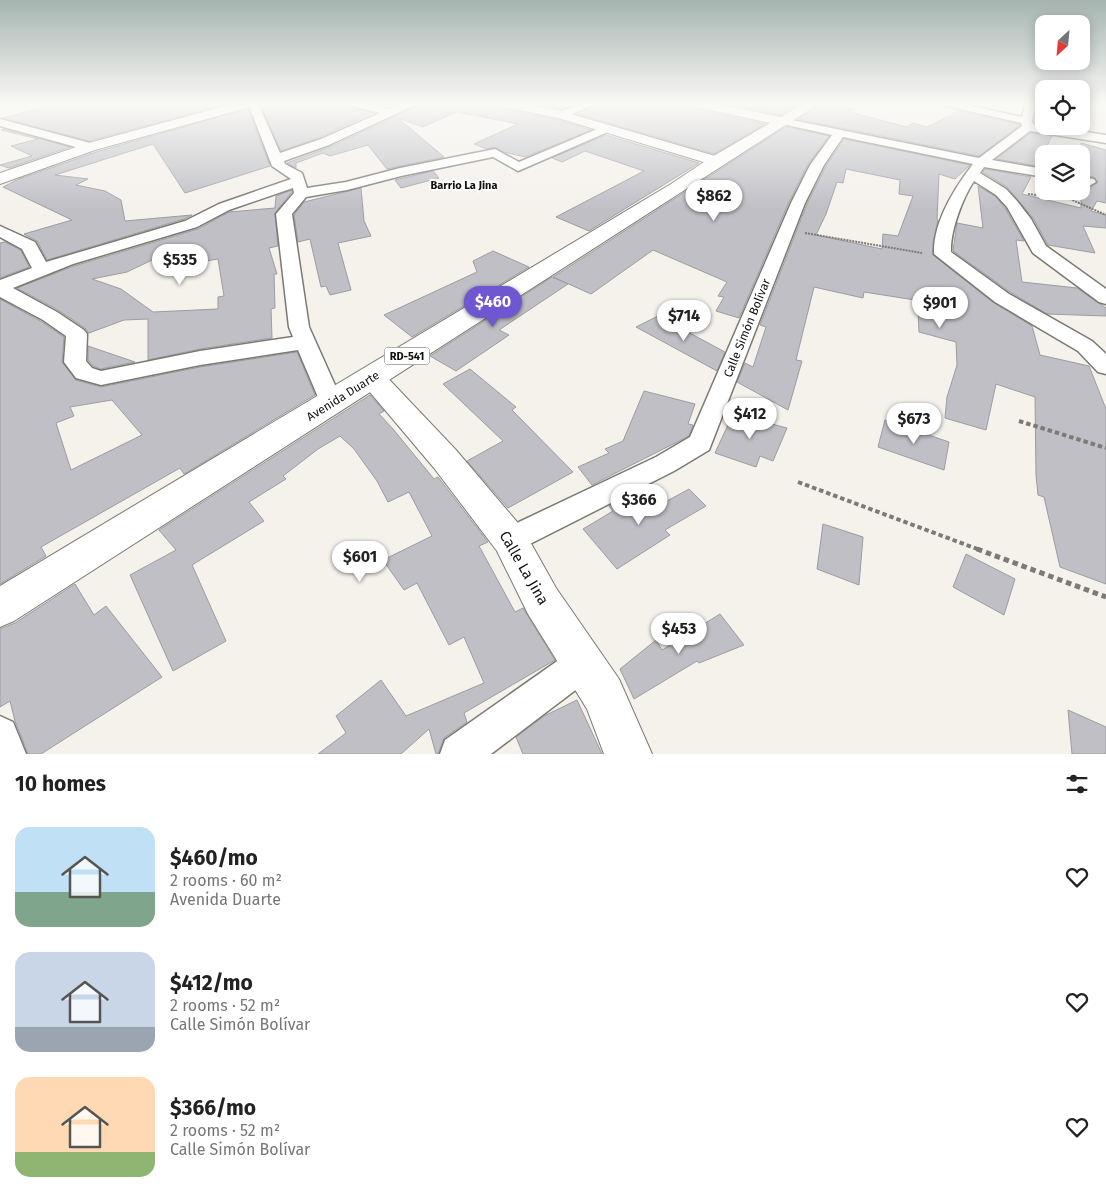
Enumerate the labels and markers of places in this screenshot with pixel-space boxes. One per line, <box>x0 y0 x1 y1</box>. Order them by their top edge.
pin: $862 <box>684 180 744 222</box>
pin: $535 <box>150 244 210 286</box>
pin: $460 <box>463 286 523 328</box>
pin: $901 <box>910 286 970 329</box>
pin: $714 <box>654 300 714 342</box>
pin: $412 <box>720 398 780 440</box>
pin: $673 <box>884 402 944 445</box>
pin: $366 <box>609 484 669 526</box>
pin: $601 <box>330 540 390 583</box>
pin: $453 <box>649 612 709 655</box>

